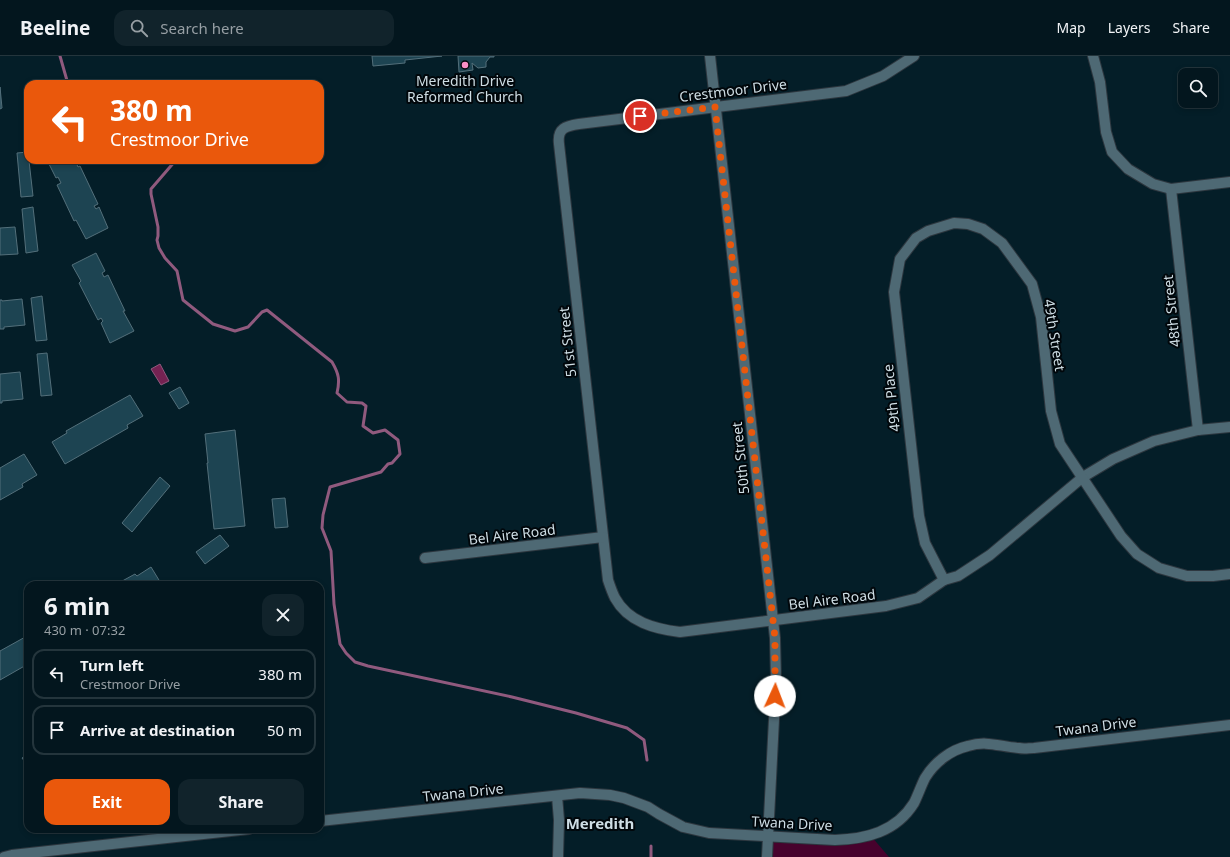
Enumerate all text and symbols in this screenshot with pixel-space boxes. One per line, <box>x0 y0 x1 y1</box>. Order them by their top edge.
search box <box>114 10 394 46</box>
text: Beeline <box>20 15 90 41</box>
icon: search <box>128 17 150 39</box>
text: Search here <box>160 18 244 38</box>
text: Map <box>1057 18 1086 37</box>
text: Layers <box>1108 18 1150 37</box>
text: Share <box>1172 18 1210 37</box>
marker: Meredith Drive Reformed Church <box>460 60 470 70</box>
map controls <box>1178 68 1218 108</box>
button: search <box>1178 68 1218 108</box>
place label: Meredith Drive Reformed Church <box>407 71 523 106</box>
street label: Crestmoor Drive <box>678 74 788 106</box>
text: 380 m <box>110 91 193 129</box>
icon: left <box>44 96 96 148</box>
pin <box>623 99 657 133</box>
icon: arrive <box>629 105 651 127</box>
text: Crestmoor Drive <box>110 127 249 151</box>
street label: 48th Street <box>1158 274 1184 348</box>
street label: 49th Street <box>1040 298 1070 372</box>
street label: 51st Street <box>554 306 580 378</box>
street label: 49th Place <box>878 363 904 433</box>
street label: 50th Street <box>727 421 753 495</box>
street label: Bel Aire Road <box>467 519 557 549</box>
street label: Bel Aire Road <box>787 584 877 614</box>
text: 6 min <box>44 589 110 622</box>
button: close <box>262 594 304 636</box>
text: 430 m · 07:32 <box>44 621 125 639</box>
text: Turn left <box>80 655 144 675</box>
icon: left <box>46 663 68 685</box>
text: 380 m <box>258 664 302 684</box>
text: Crestmoor Drive <box>80 675 180 693</box>
position arrow <box>754 675 796 717</box>
street label: Twana Drive <box>1055 712 1138 740</box>
icon: arrive <box>46 719 68 741</box>
text: Arrive at destination <box>80 720 235 740</box>
text: 50 m <box>267 720 302 740</box>
street label: Twana Drive <box>422 778 504 806</box>
button: Exit <box>44 779 170 825</box>
button: Share <box>178 779 304 825</box>
street label: Twana Drive <box>751 811 833 835</box>
district label: Meredith <box>566 813 634 833</box>

